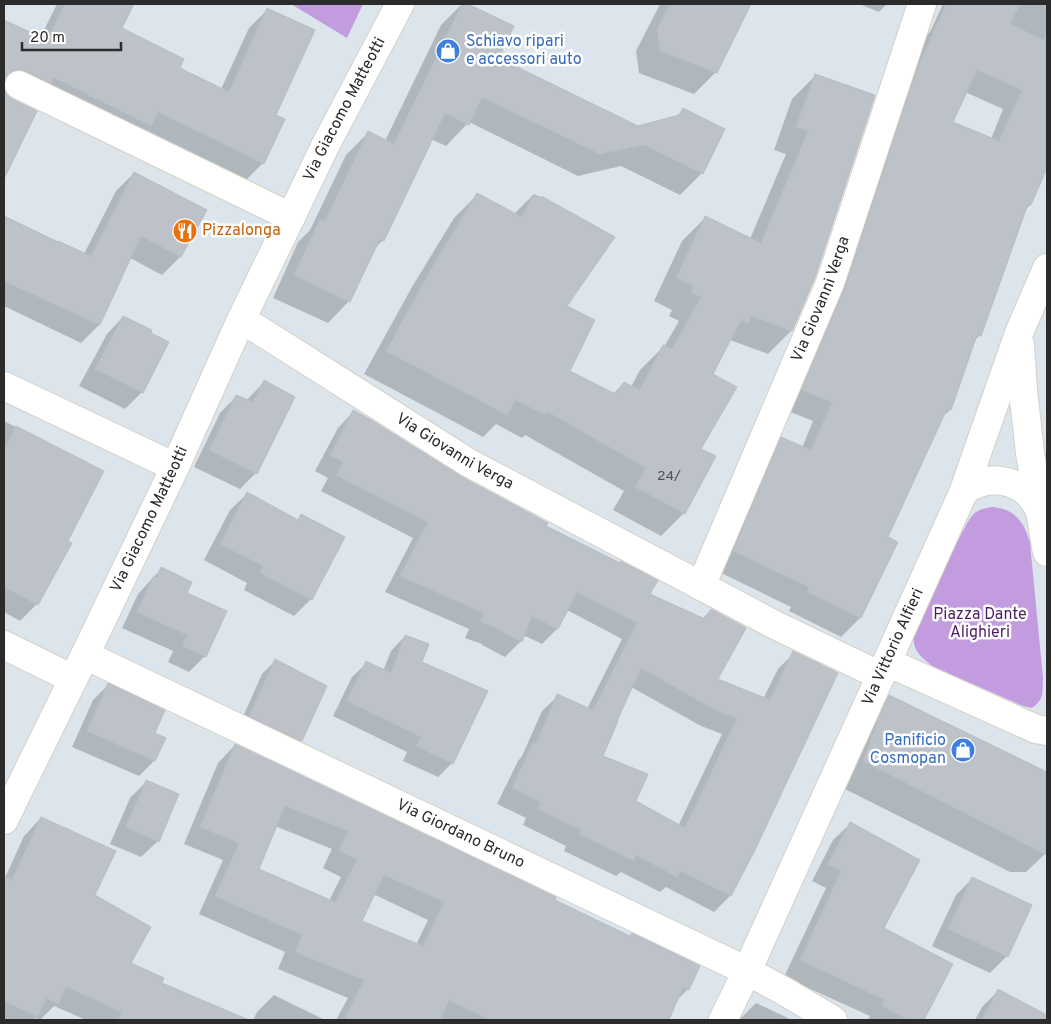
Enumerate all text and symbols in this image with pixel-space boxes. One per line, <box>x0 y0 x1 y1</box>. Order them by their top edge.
scale bar <box>22 20 121 52</box>
text: 20 m <box>30 29 65 48</box>
place label: Schiavo ripari e accessori auto <box>466 32 582 70</box>
street label: Via Giacomo Matteotti <box>299 34 390 185</box>
shop icon: Schiavo ripari e accessori auto <box>435 38 461 64</box>
restaurant icon: Pizzalonga <box>172 218 198 244</box>
place label: Pizzalonga <box>202 221 281 241</box>
street label: Via Giovanni Verga <box>787 234 855 365</box>
street label: Via Giovanni Verga <box>392 409 517 495</box>
street label: Via Giacomo Matteotti <box>106 443 193 596</box>
house number: 24/ <box>657 468 681 485</box>
street label: Via Vittorio Alfieri <box>858 585 929 709</box>
park label: Piazza Dante Alighieri <box>933 605 1027 643</box>
place label: Panificio Cosmopan <box>870 731 946 769</box>
shop icon: Panificio Cosmopan <box>950 737 976 763</box>
street label: Via Giordano Bruno <box>393 795 528 873</box>

